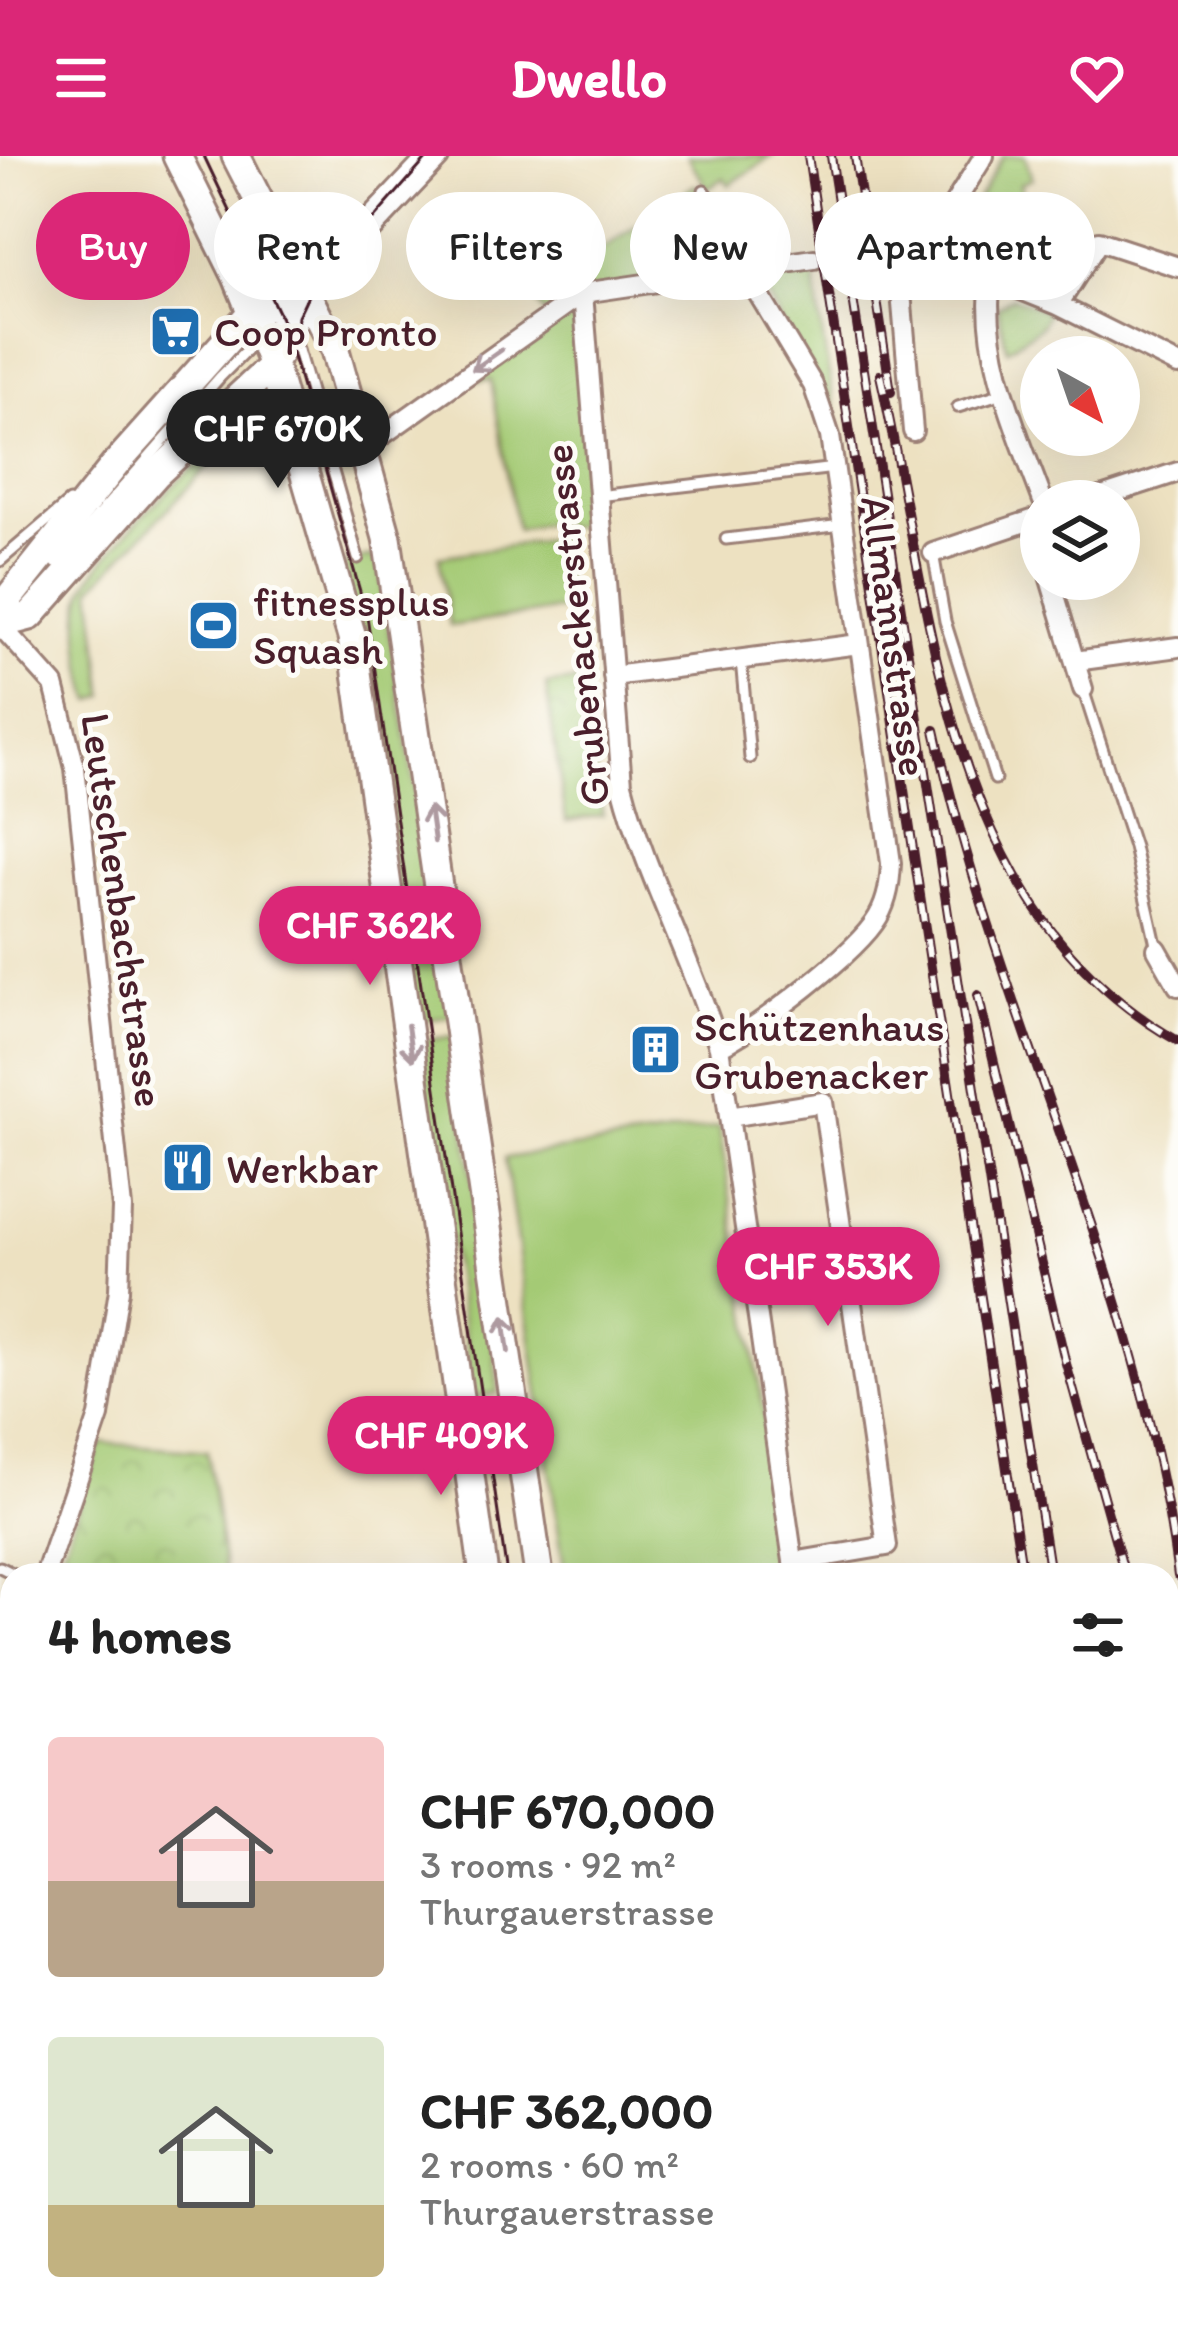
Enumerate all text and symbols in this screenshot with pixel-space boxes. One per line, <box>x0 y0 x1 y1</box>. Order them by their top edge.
icon: menu <box>48 45 114 111</box>
icon: heart <box>1064 45 1130 111</box>
text: Dwello <box>511 46 667 111</box>
chip: Buy <box>36 192 190 300</box>
chip: Rent <box>214 192 382 300</box>
chip: Filters <box>406 192 606 300</box>
chip: New <box>630 192 791 300</box>
chip: Apartment <box>815 192 1095 300</box>
supermarket icon: Coop Pronto <box>147 303 203 359</box>
place label: Coop Pronto <box>214 306 438 357</box>
north arrow <box>1020 336 1140 456</box>
map controls <box>1020 336 1140 600</box>
one-way arrow <box>471 347 504 372</box>
pin: CHF 670K <box>154 389 402 491</box>
text: CHF 670K <box>193 404 363 451</box>
street label: Grubenackerstrasse <box>532 442 620 808</box>
button: layers <box>1020 480 1140 600</box>
street label: Allmannstrasse <box>850 492 940 780</box>
place label: fitnessplus Squash <box>253 576 450 675</box>
sports icon: fitnessplus Squash <box>186 597 242 653</box>
street label: Leutschenbachstrasse <box>70 710 176 1110</box>
one-way arrow <box>420 805 443 844</box>
pin: CHF 362K <box>246 886 494 988</box>
text: CHF 362K <box>286 901 454 948</box>
place label: Schützenhaus Grubenacker <box>694 1001 945 1100</box>
one-way arrow <box>399 1022 422 1061</box>
building icon: Schützenhaus Grubenacker <box>627 1022 683 1078</box>
restaurant icon: Werkbar <box>159 1140 215 1196</box>
place label: Werkbar <box>226 1143 378 1194</box>
pin: CHF 353K <box>704 1227 952 1329</box>
text: CHF 353K <box>744 1242 912 1289</box>
one-way arrow <box>494 1316 517 1355</box>
pin: CHF 409K <box>317 1396 565 1498</box>
text: CHF 409K <box>354 1411 528 1458</box>
icon: filters <box>1065 1602 1131 1668</box>
text: 4 homes <box>48 1605 232 1666</box>
text: CHF 670,000 <box>420 1780 716 1841</box>
icon: home <box>144 1785 288 1929</box>
text: 3 rooms · 92 m² <box>420 1841 676 1888</box>
text: Thurgauerstrasse <box>420 1888 715 1935</box>
text: CHF 362,000 <box>420 2080 713 2141</box>
icon: home <box>144 2085 288 2229</box>
text: 2 rooms · 60 m² <box>420 2141 679 2188</box>
text: Thurgauerstrasse <box>420 2188 715 2235</box>

